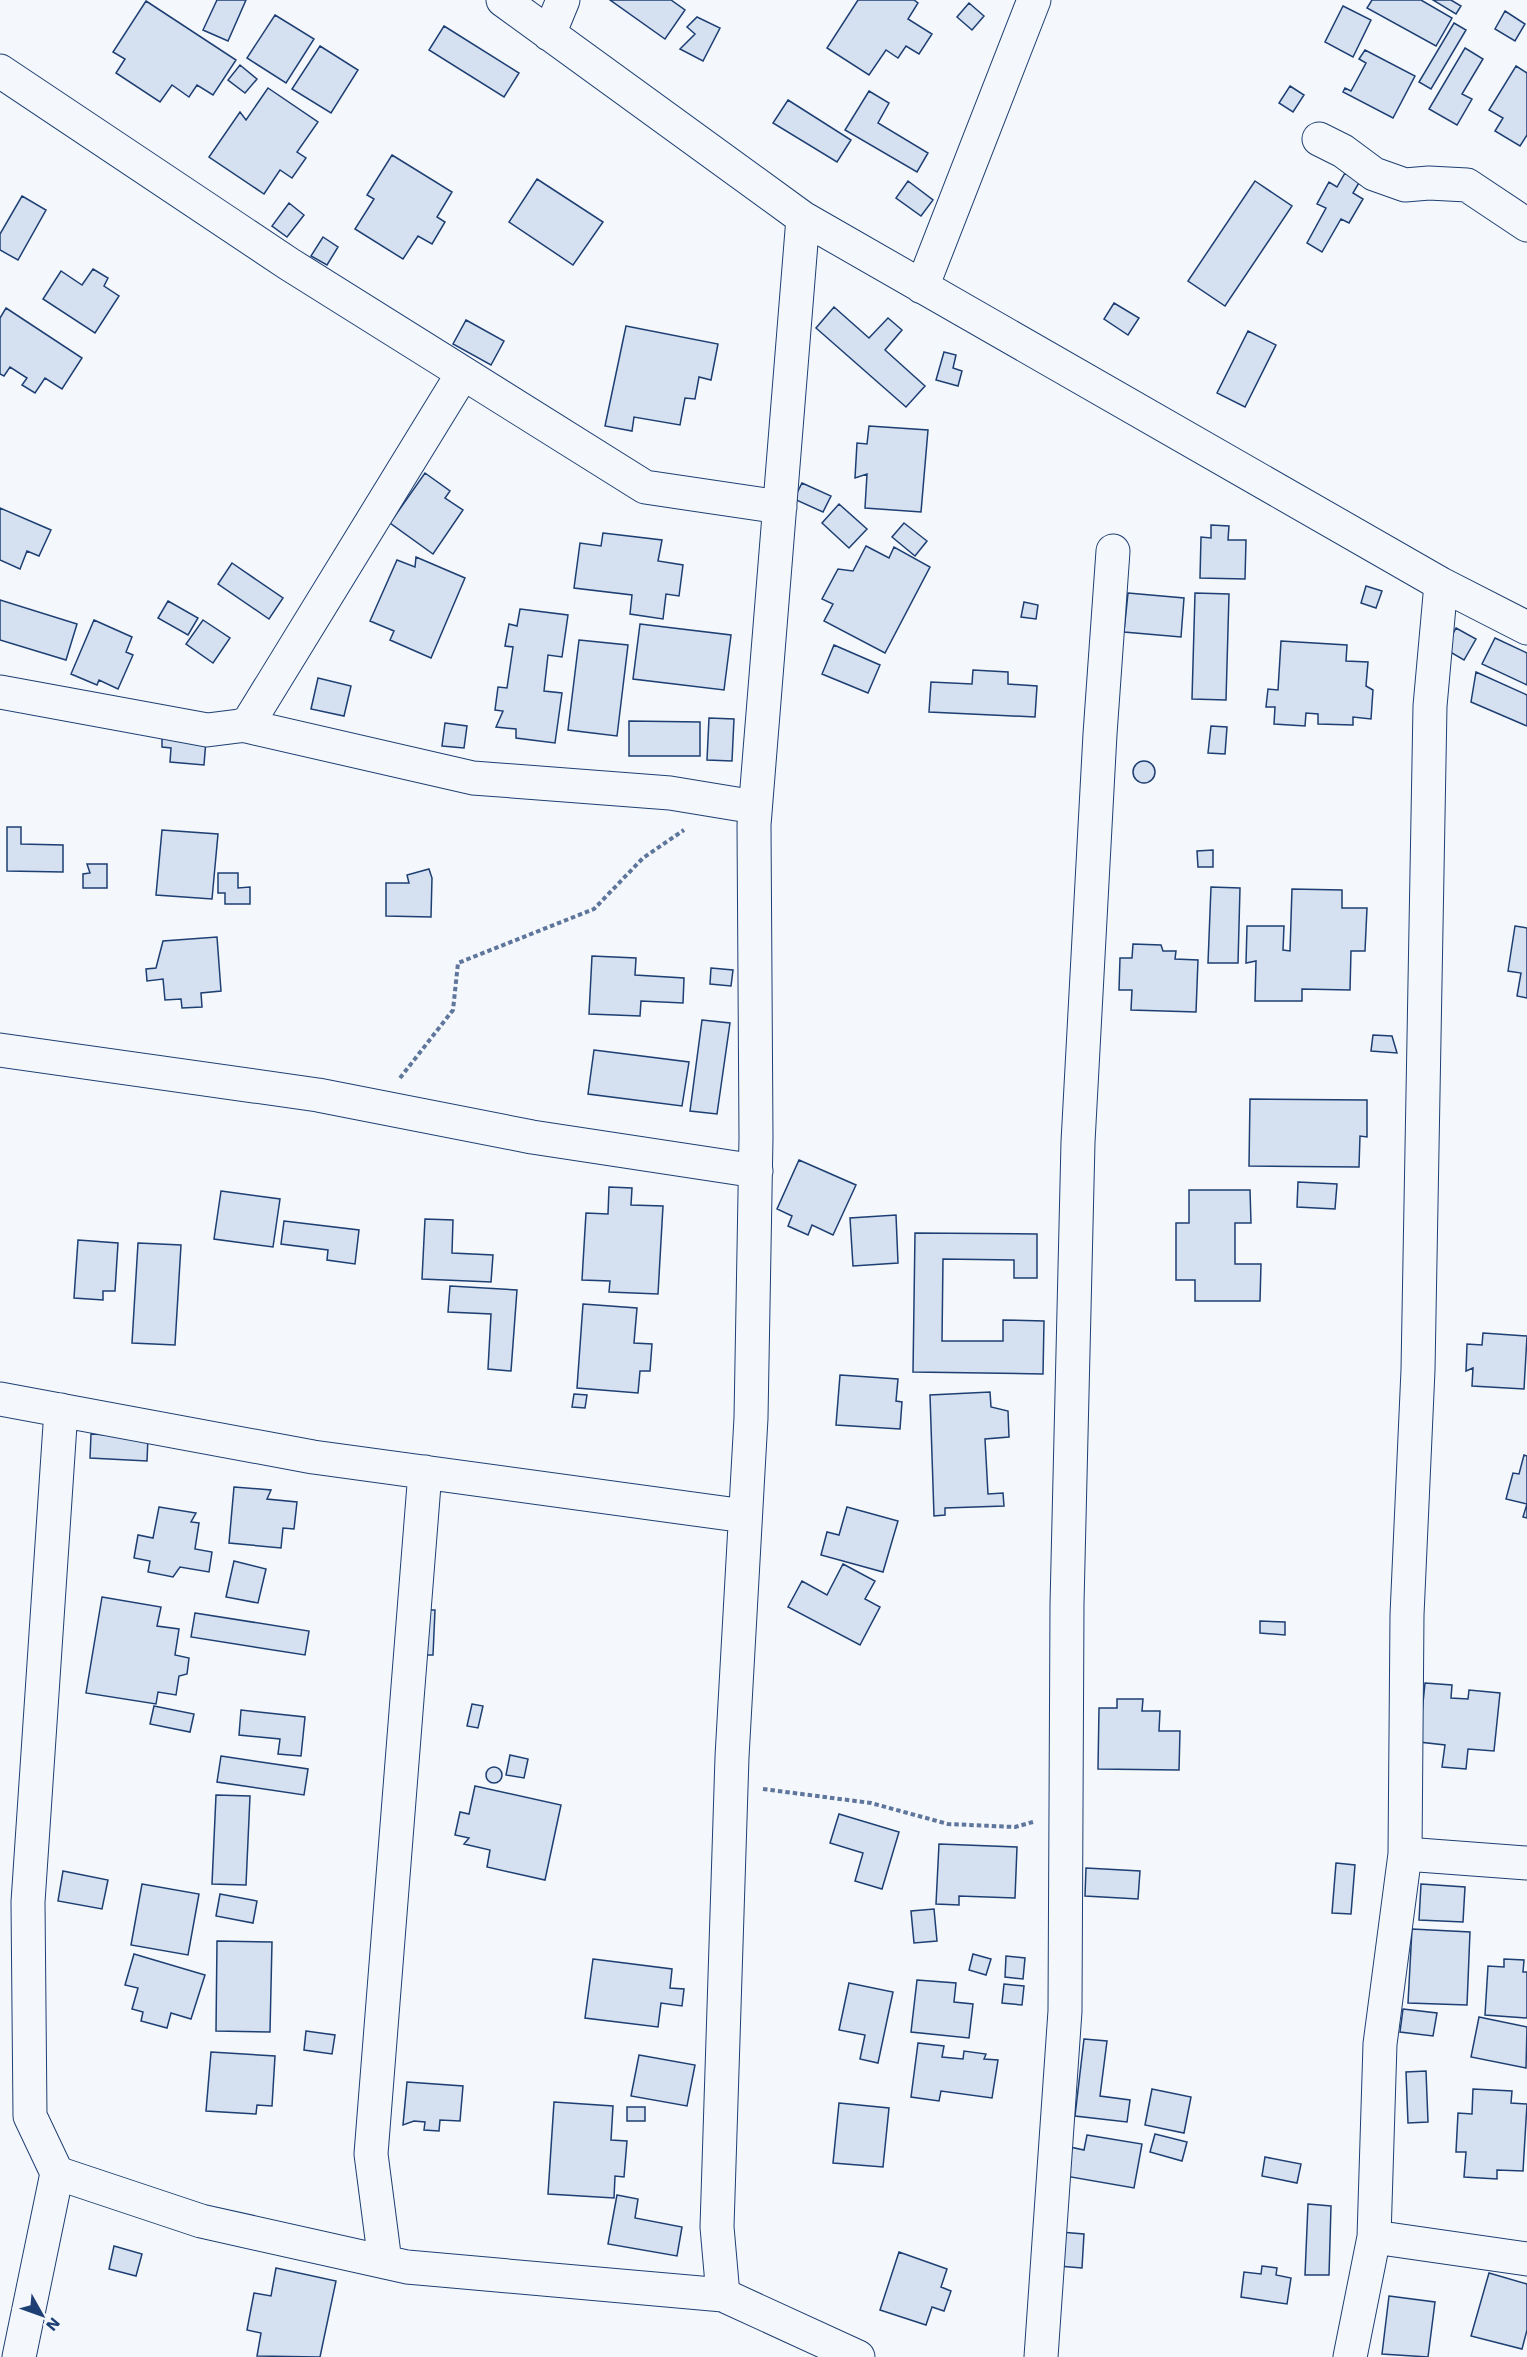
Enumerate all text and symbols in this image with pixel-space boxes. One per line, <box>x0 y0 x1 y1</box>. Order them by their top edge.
north arrow <box>12 2285 72 2345</box>
text: N <box>42 2314 64 2335</box>

